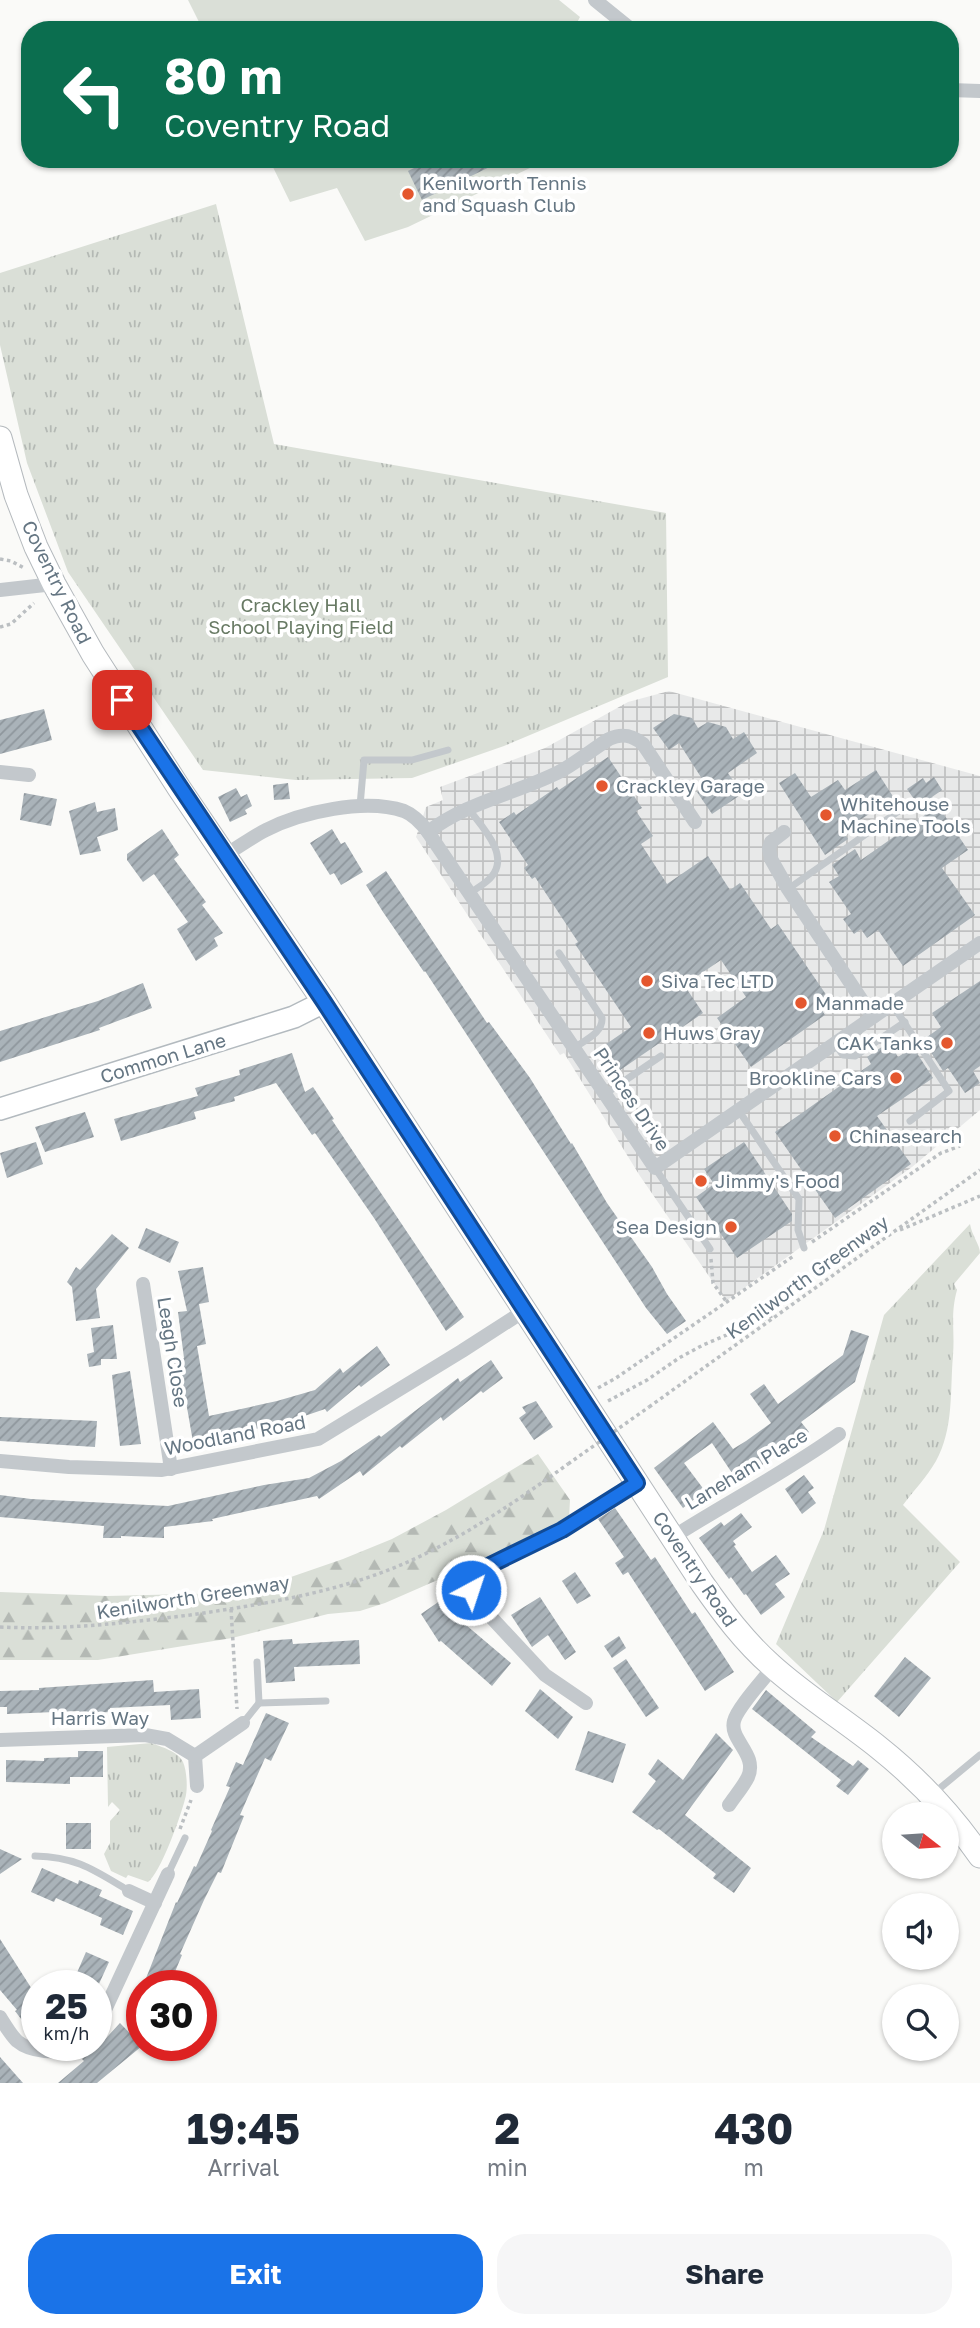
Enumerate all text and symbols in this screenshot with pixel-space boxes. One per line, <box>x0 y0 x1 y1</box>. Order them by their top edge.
text: 80 m <box>164 46 282 105</box>
icon: left <box>49 49 140 140</box>
text: Coventry Road <box>164 106 390 144</box>
place label: Kenilworth Tennis and Squash Club <box>422 171 586 216</box>
marker: Kenilworth Tennis and Squash Club <box>400 186 416 202</box>
street label: Coventry Road <box>18 516 97 647</box>
park label: Crackley Hall School Playing Field <box>208 593 394 638</box>
pin <box>92 670 152 730</box>
icon: arrive <box>103 681 141 719</box>
place label: Crackley Garage <box>616 774 765 797</box>
marker: Crackley Garage <box>594 778 610 794</box>
place label: Whitehouse Machine Tools <box>840 792 971 837</box>
marker: Whitehouse Machine Tools <box>818 807 834 823</box>
place label: Siva Tec LTD <box>661 969 774 992</box>
marker: Siva Tec LTD <box>639 973 655 989</box>
place label: Manmade <box>815 991 904 1014</box>
marker: Manmade <box>793 995 809 1011</box>
place label: Huws Gray <box>663 1021 761 1044</box>
marker: Huws Gray <box>641 1025 657 1041</box>
street label: Common Lane <box>97 1027 228 1088</box>
place label: CAK Tanks <box>837 1031 933 1054</box>
marker: CAK Tanks <box>939 1035 955 1051</box>
street label: Princes Drive <box>589 1043 675 1155</box>
place label: Brookline Cars <box>749 1066 882 1089</box>
marker: Brookline Cars <box>888 1070 904 1086</box>
place label: Chinasearch <box>849 1124 962 1147</box>
marker: Chinasearch <box>827 1128 843 1144</box>
place label: Jimmy's Food <box>715 1169 840 1192</box>
marker: Jimmy's Food <box>693 1173 709 1189</box>
street label: Kenilworth Greenway <box>721 1210 893 1343</box>
place label: Sea Design <box>615 1215 717 1238</box>
marker: Sea Design <box>723 1219 739 1235</box>
street label: Leagh Close <box>153 1295 194 1409</box>
street label: Woodland Road <box>162 1410 308 1459</box>
street label: Laneham Place <box>680 1423 811 1514</box>
street label: Coventry Road <box>648 1507 742 1631</box>
position arrow <box>434 1553 508 1627</box>
street label: Kenilworth Greenway <box>95 1570 291 1623</box>
street label: Harris Way <box>51 1706 150 1729</box>
north arrow <box>882 1802 959 1880</box>
map controls <box>882 1802 959 2061</box>
button: sound <box>882 1893 959 1970</box>
speed limit sign: 30 <box>126 1970 217 2061</box>
button: search <box>882 1984 959 2061</box>
text: 25 <box>45 1985 88 2027</box>
text: km/h <box>44 2022 89 2044</box>
text: 19:45 <box>187 2103 300 2153</box>
text: 2 <box>494 2103 520 2153</box>
text: 430 <box>714 2103 793 2153</box>
text: Arrival <box>207 2153 279 2181</box>
text: min <box>487 2153 528 2181</box>
text: m <box>744 2153 764 2181</box>
button: Exit <box>28 2234 483 2314</box>
button: Share <box>497 2234 952 2314</box>

